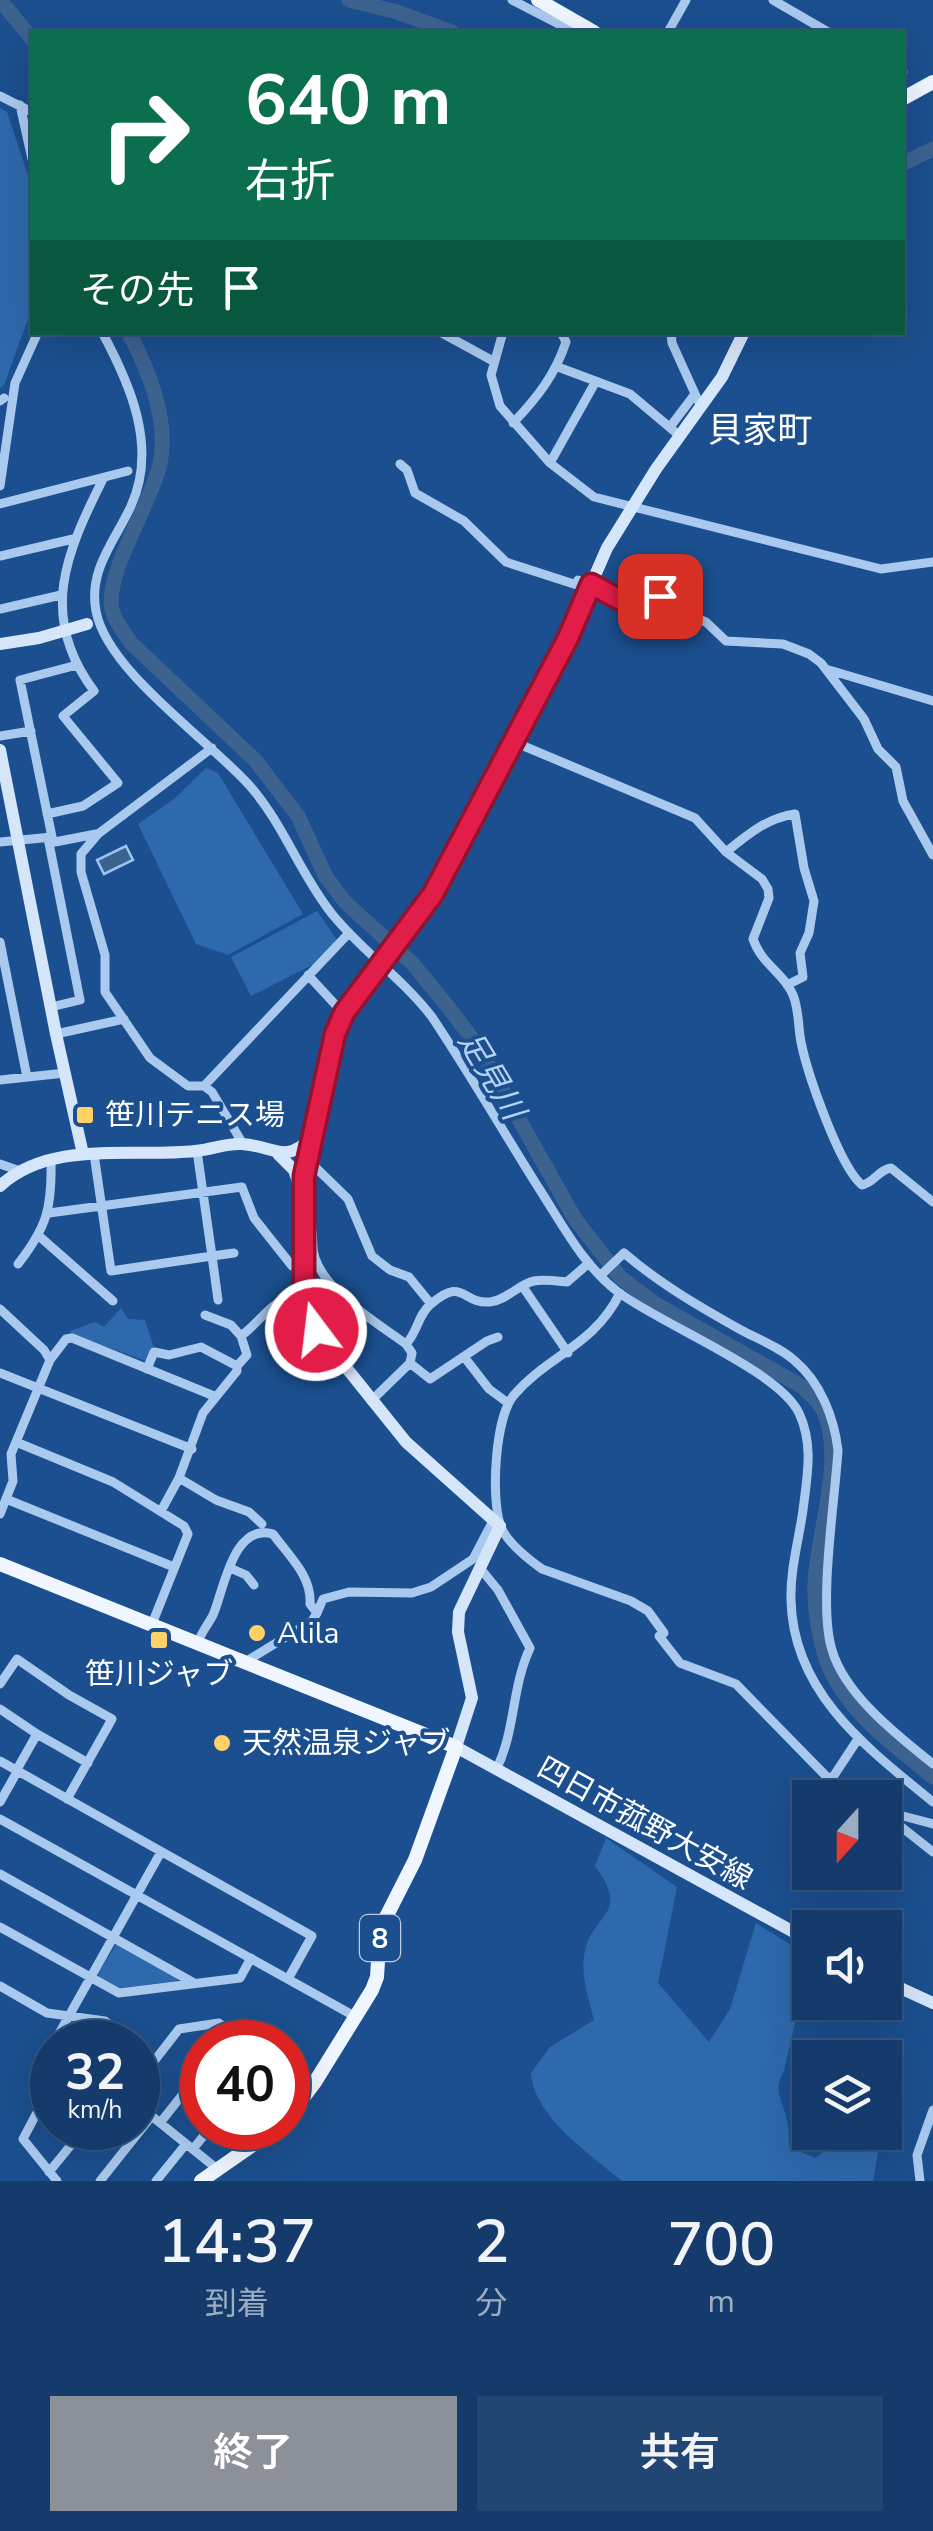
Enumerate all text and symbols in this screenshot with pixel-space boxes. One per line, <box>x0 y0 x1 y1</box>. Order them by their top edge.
text: 640 m <box>245 53 451 149</box>
icon: right <box>80 70 210 200</box>
text: 右折 <box>245 151 335 212</box>
icon: arrive <box>214 260 269 315</box>
text: その先 <box>80 265 194 316</box>
district label: 貝家町 <box>707 407 813 454</box>
pin <box>618 554 703 639</box>
icon: arrive <box>633 569 688 624</box>
water label: 足見川 <box>448 1023 536 1130</box>
place label: 笹川テニス場 <box>105 1095 285 1136</box>
marker: 笹川テニス場 <box>74 1104 96 1126</box>
position arrow <box>264 1278 368 1382</box>
place label: Alila <box>277 1613 340 1654</box>
marker: Alila <box>246 1622 268 1644</box>
marker: 笹川ジャブ <box>148 1629 170 1651</box>
place label: 笹川ジャブ <box>85 1654 233 1695</box>
place label: 天然温泉ジャブ <box>242 1723 451 1764</box>
marker: 天然温泉ジャブ <box>211 1732 233 1754</box>
street label: 四日市菰野大安線 <box>530 1747 760 1900</box>
north arrow <box>792 1780 902 1890</box>
map controls <box>792 1780 902 2150</box>
button: sound <box>792 1910 902 2020</box>
road number: 8 <box>360 1915 400 1961</box>
speed limit sign: 40 <box>180 2020 310 2150</box>
text: 32 <box>65 2038 125 2107</box>
button: layers <box>792 2040 902 2150</box>
text: km/h <box>67 2093 123 2127</box>
text: 14:37 <box>158 2201 316 2283</box>
text: 2 <box>474 2201 510 2283</box>
text: 700 <box>667 2204 775 2286</box>
text: m <box>708 2280 735 2323</box>
text: 到着 <box>205 2282 269 2325</box>
text: 分 <box>476 2282 508 2325</box>
button: 終了 <box>50 2396 457 2511</box>
button: 共有 <box>477 2396 883 2511</box>

